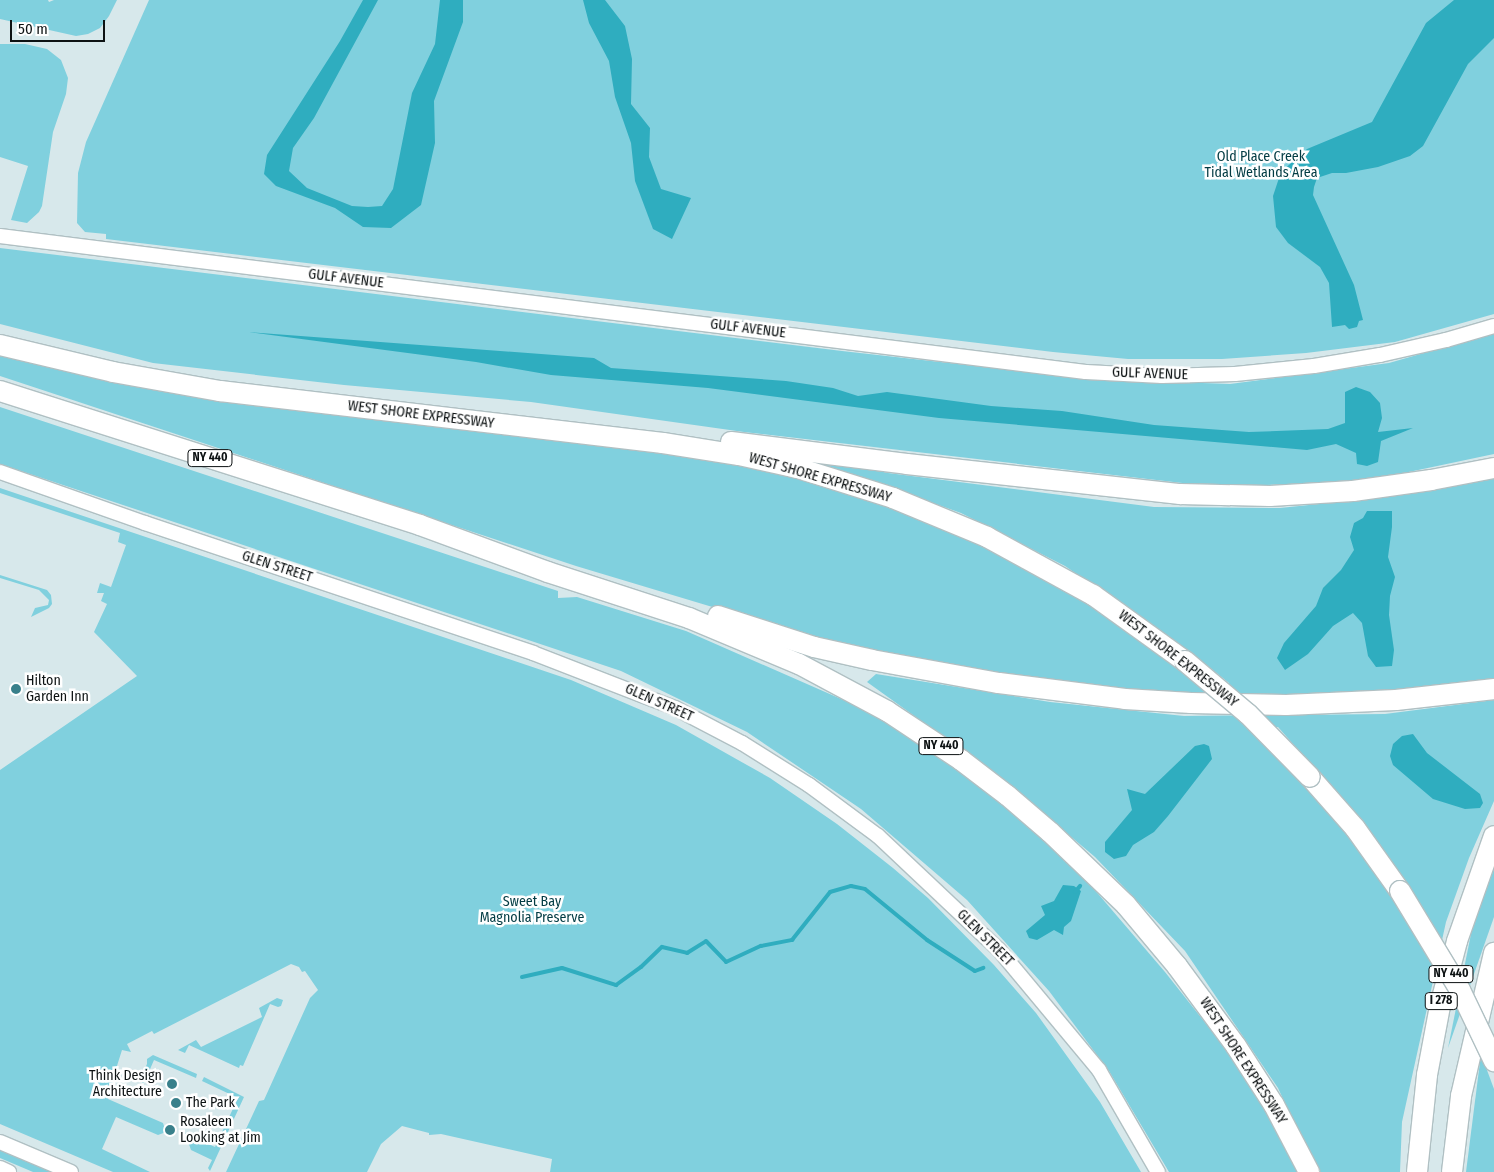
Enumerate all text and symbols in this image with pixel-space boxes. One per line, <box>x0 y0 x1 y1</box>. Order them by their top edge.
scale bar <box>12 10 108 42</box>
text: 50 m <box>18 20 48 38</box>
park label: Old Place Creek Tidal Wetlands Area <box>1204 149 1318 182</box>
street label: GULF AVENUE <box>307 266 385 292</box>
street label: GULF AVENUE <box>709 316 787 342</box>
street label: GULF AVENUE <box>1112 364 1188 384</box>
street label: WEST SHORE EXPRESSWAY <box>347 398 495 432</box>
road number: NY 440 <box>186 448 234 468</box>
street label: WEST SHORE EXPRESSWAY <box>747 450 893 506</box>
street label: GLEN STREET <box>240 548 314 586</box>
street label: WEST SHORE EXPRESSWAY <box>1115 607 1241 711</box>
place label: Hilton Garden Inn <box>26 673 89 706</box>
street label: GLEN STREET <box>622 680 696 726</box>
marker: Hilton Garden Inn <box>10 683 22 695</box>
road number: NY 440 <box>917 736 965 756</box>
park label: Sweet Bay Magnolia Preserve <box>480 894 584 926</box>
street label: GLEN STREET <box>953 906 1017 970</box>
road number: NY 440 <box>1427 964 1475 984</box>
road number: I 278 <box>1425 991 1457 1010</box>
street label: WEST SHORE EXPRESSWAY <box>1196 995 1290 1127</box>
place label: Think Design Architecture <box>89 1068 162 1100</box>
marker: Think Design Architecture <box>166 1078 178 1090</box>
place label: The Park <box>186 1095 235 1111</box>
marker: The Park <box>170 1097 182 1109</box>
place label: Rosaleen Looking at Jim <box>180 1114 261 1146</box>
marker: Rosaleen Looking at Jim <box>164 1124 176 1136</box>

